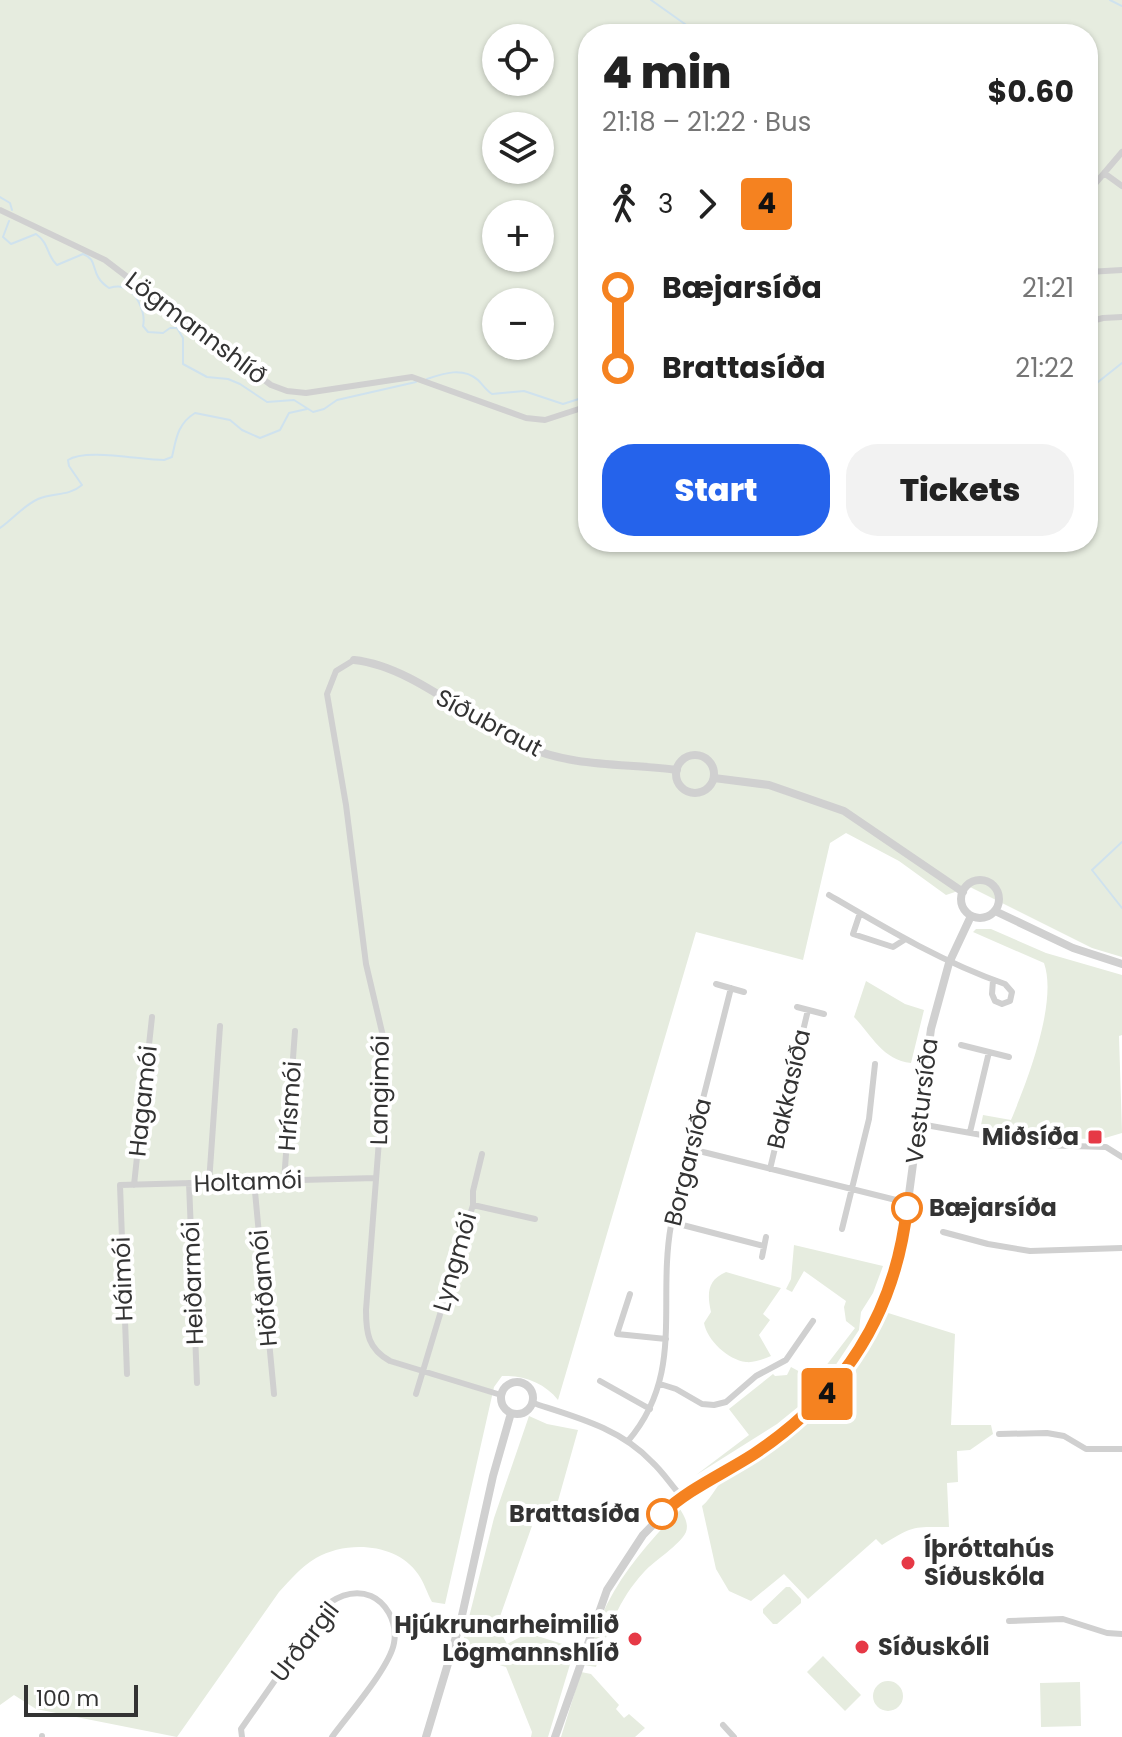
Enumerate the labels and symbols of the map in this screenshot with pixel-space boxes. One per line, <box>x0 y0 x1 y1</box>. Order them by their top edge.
street label: Lögmannshlíð <box>119 264 274 392</box>
street label: Síðubraut <box>430 681 548 764</box>
street label: Bakkasíða <box>759 1026 818 1152</box>
street label: Langimói <box>362 1035 397 1145</box>
street label: Vestursíða <box>897 1036 946 1166</box>
street label: Hagamói <box>120 1044 165 1158</box>
street label: Hrísmói <box>270 1060 309 1152</box>
street label: Borgarsíða <box>656 1095 719 1229</box>
place label: Miðsíða <box>982 1120 1079 1153</box>
marker: Miðsíða <box>1086 1128 1104 1146</box>
street label: Holtamói <box>193 1163 303 1200</box>
place label: Bæjarsíða <box>929 1191 1057 1224</box>
marker: Bæjarsíða <box>892 1193 922 1223</box>
street label: Lyngmói <box>425 1209 484 1315</box>
street label: Heiðarmói <box>174 1221 211 1345</box>
street label: Höfðamói <box>242 1228 285 1348</box>
street label: Háimói <box>105 1236 140 1322</box>
line badge: 4 <box>801 1368 853 1420</box>
place label: Brattasíða <box>509 1497 640 1530</box>
marker: Brattasíða <box>647 1499 677 1529</box>
place label: Íþróttahús Síðuskóla <box>924 1532 1054 1593</box>
marker: Íþróttahús Síðuskóla <box>899 1554 917 1572</box>
street label: Urðargil <box>263 1595 346 1689</box>
place label: Hjúkrunarheimilið Lögmannshlíð <box>394 1608 619 1669</box>
marker: Hjúkrunarheimilið Lögmannshlíð <box>626 1630 644 1648</box>
place label: Síðuskóli <box>878 1630 990 1663</box>
marker: Síðuskóli <box>853 1638 871 1656</box>
scale bar <box>24 1681 138 1717</box>

